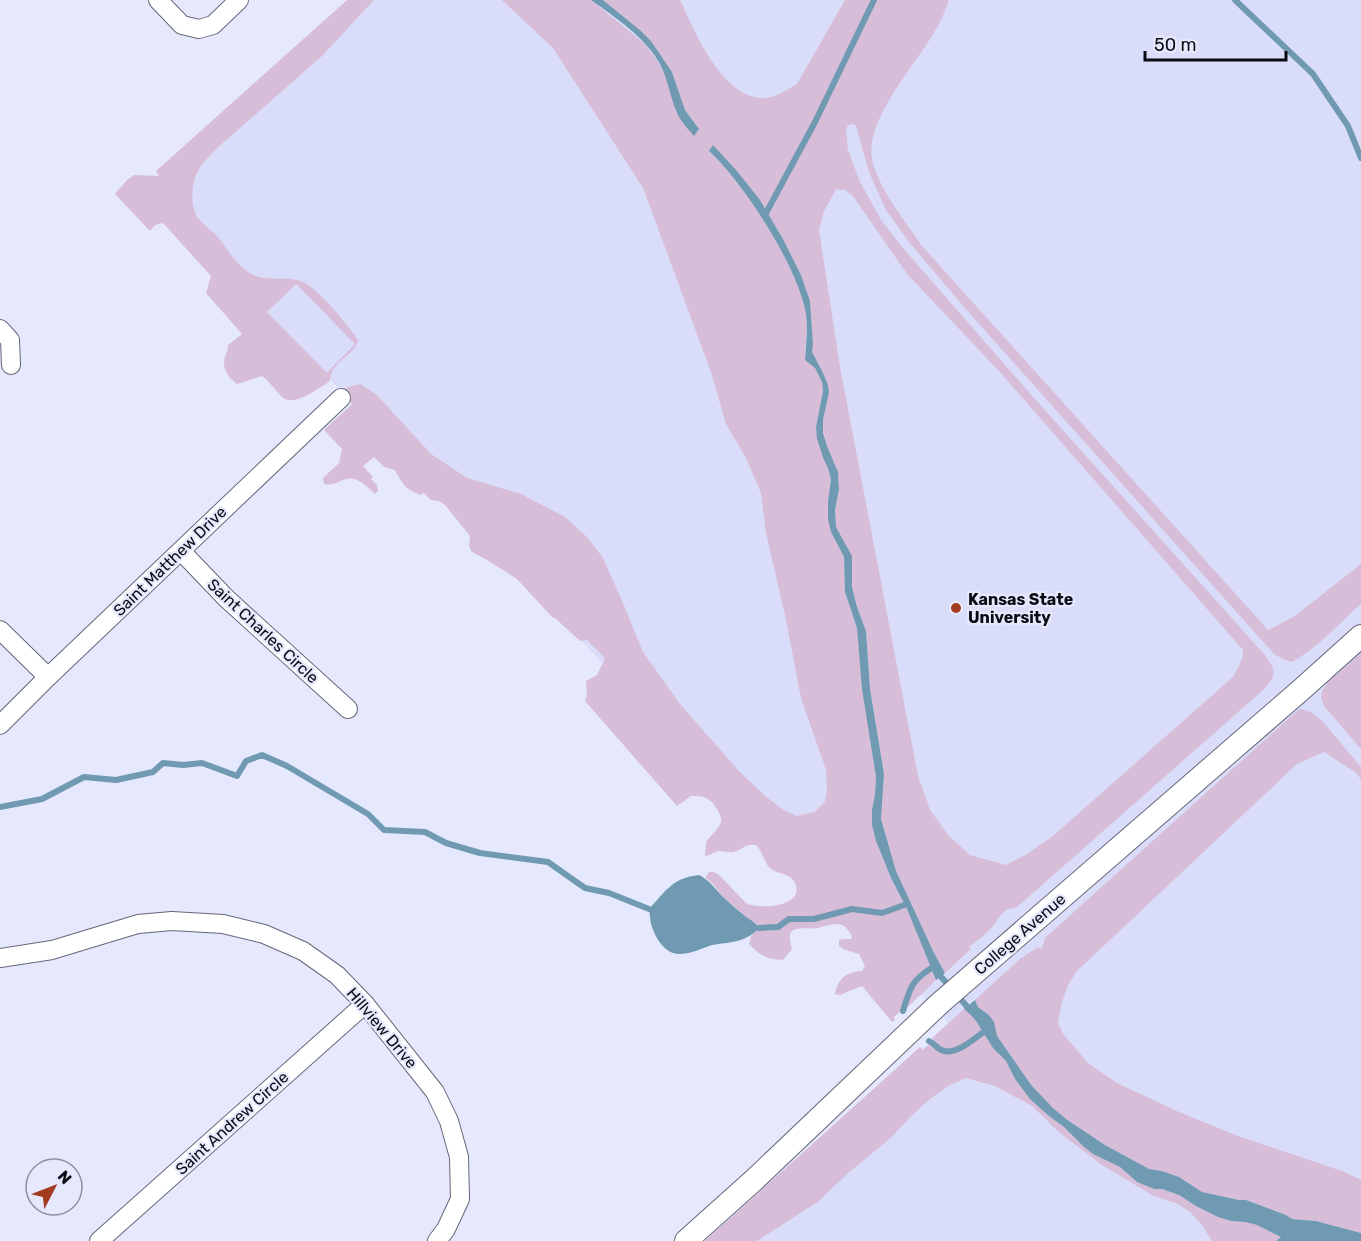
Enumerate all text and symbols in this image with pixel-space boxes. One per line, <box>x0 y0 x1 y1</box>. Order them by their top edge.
scale bar <box>1145 24 1286 62</box>
text: 50 m <box>1154 34 1197 56</box>
street label: Saint Matthew Drive <box>110 502 230 620</box>
street label: Saint Charles Circle <box>204 575 322 687</box>
place label: Kansas State University <box>968 590 1073 627</box>
marker: Kansas State University <box>949 601 963 615</box>
street label: College Avenue <box>971 889 1070 979</box>
street label: Hillview Drive <box>343 984 421 1072</box>
street label: Saint Andrew Circle <box>172 1067 292 1179</box>
north arrow <box>24 1157 84 1217</box>
text: N <box>54 1167 76 1188</box>

